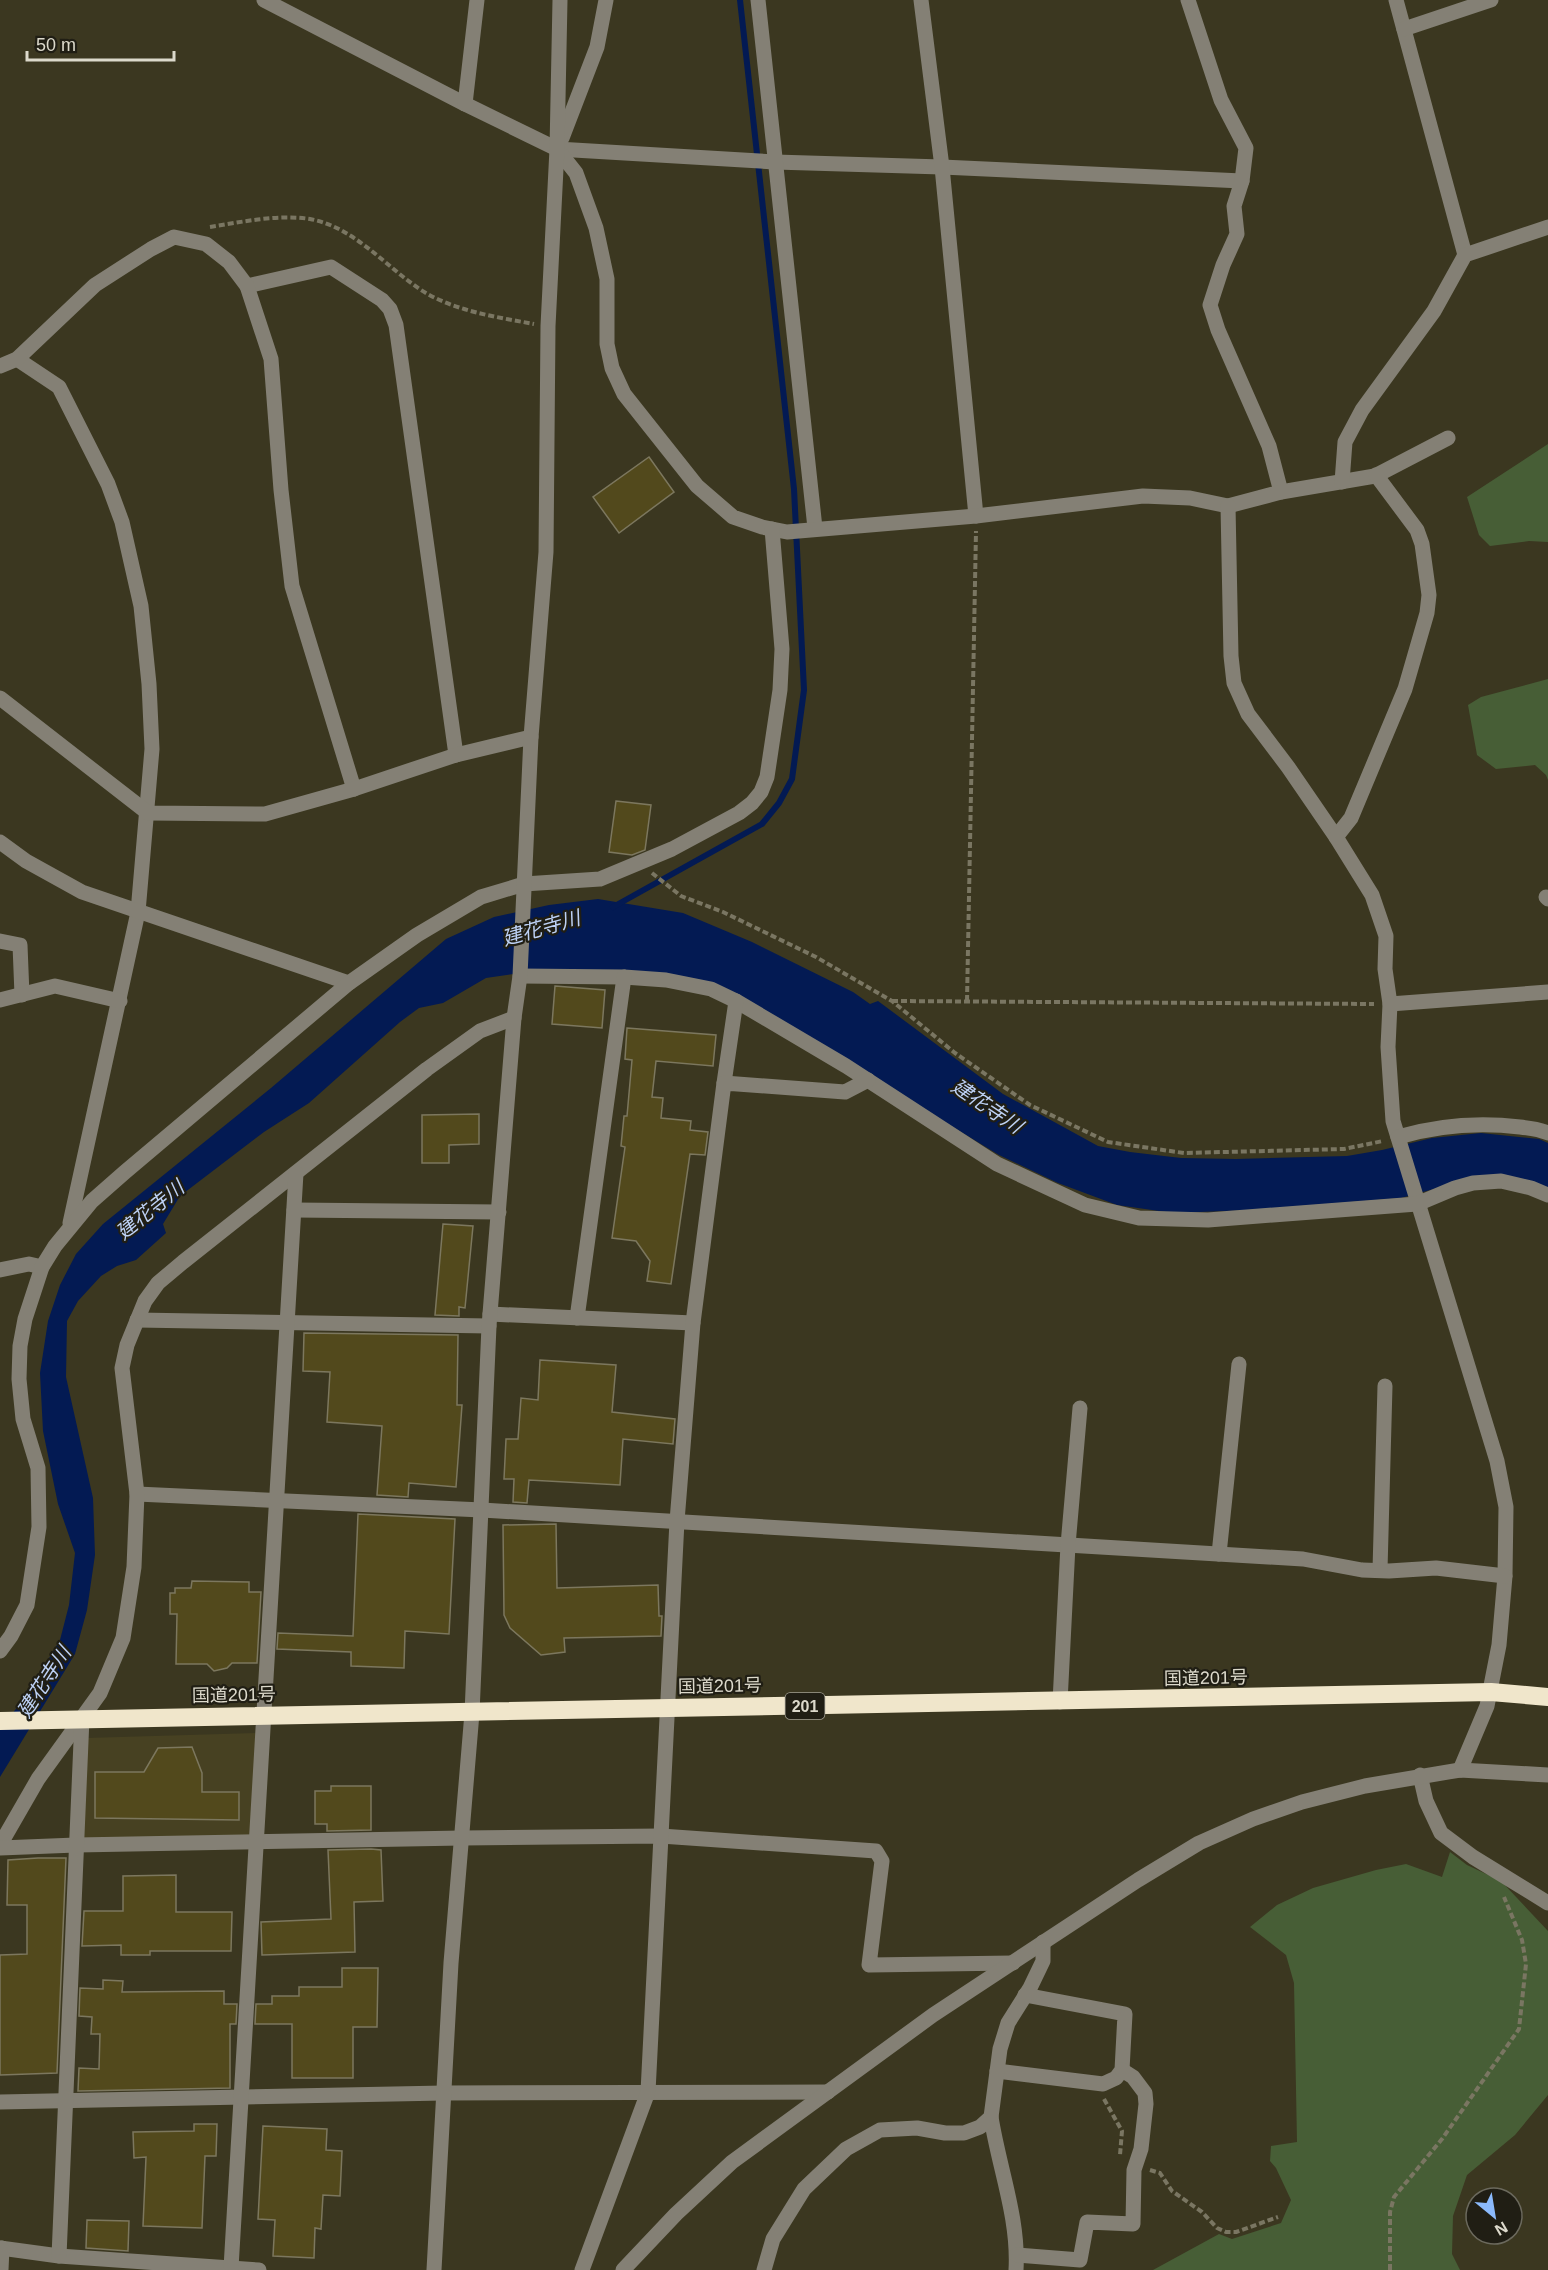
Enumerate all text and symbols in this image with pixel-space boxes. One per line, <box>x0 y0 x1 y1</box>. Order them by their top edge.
scale bar <box>27 24 174 62</box>
text: 50 m <box>36 35 76 55</box>
water label: 建花寺川 <box>500 906 584 950</box>
water label: 建花寺川 <box>948 1075 1028 1139</box>
water label: 建花寺川 <box>112 1175 190 1244</box>
water label: 建花寺川 <box>13 1641 76 1722</box>
street label: 国道201号 <box>1164 1667 1248 1689</box>
street label: 国道201号 <box>678 1675 762 1697</box>
street label: 国道201号 <box>192 1684 276 1706</box>
road number: 201 <box>786 1693 824 1719</box>
north arrow <box>1464 2186 1524 2246</box>
text: N <box>1492 2218 1511 2239</box>

